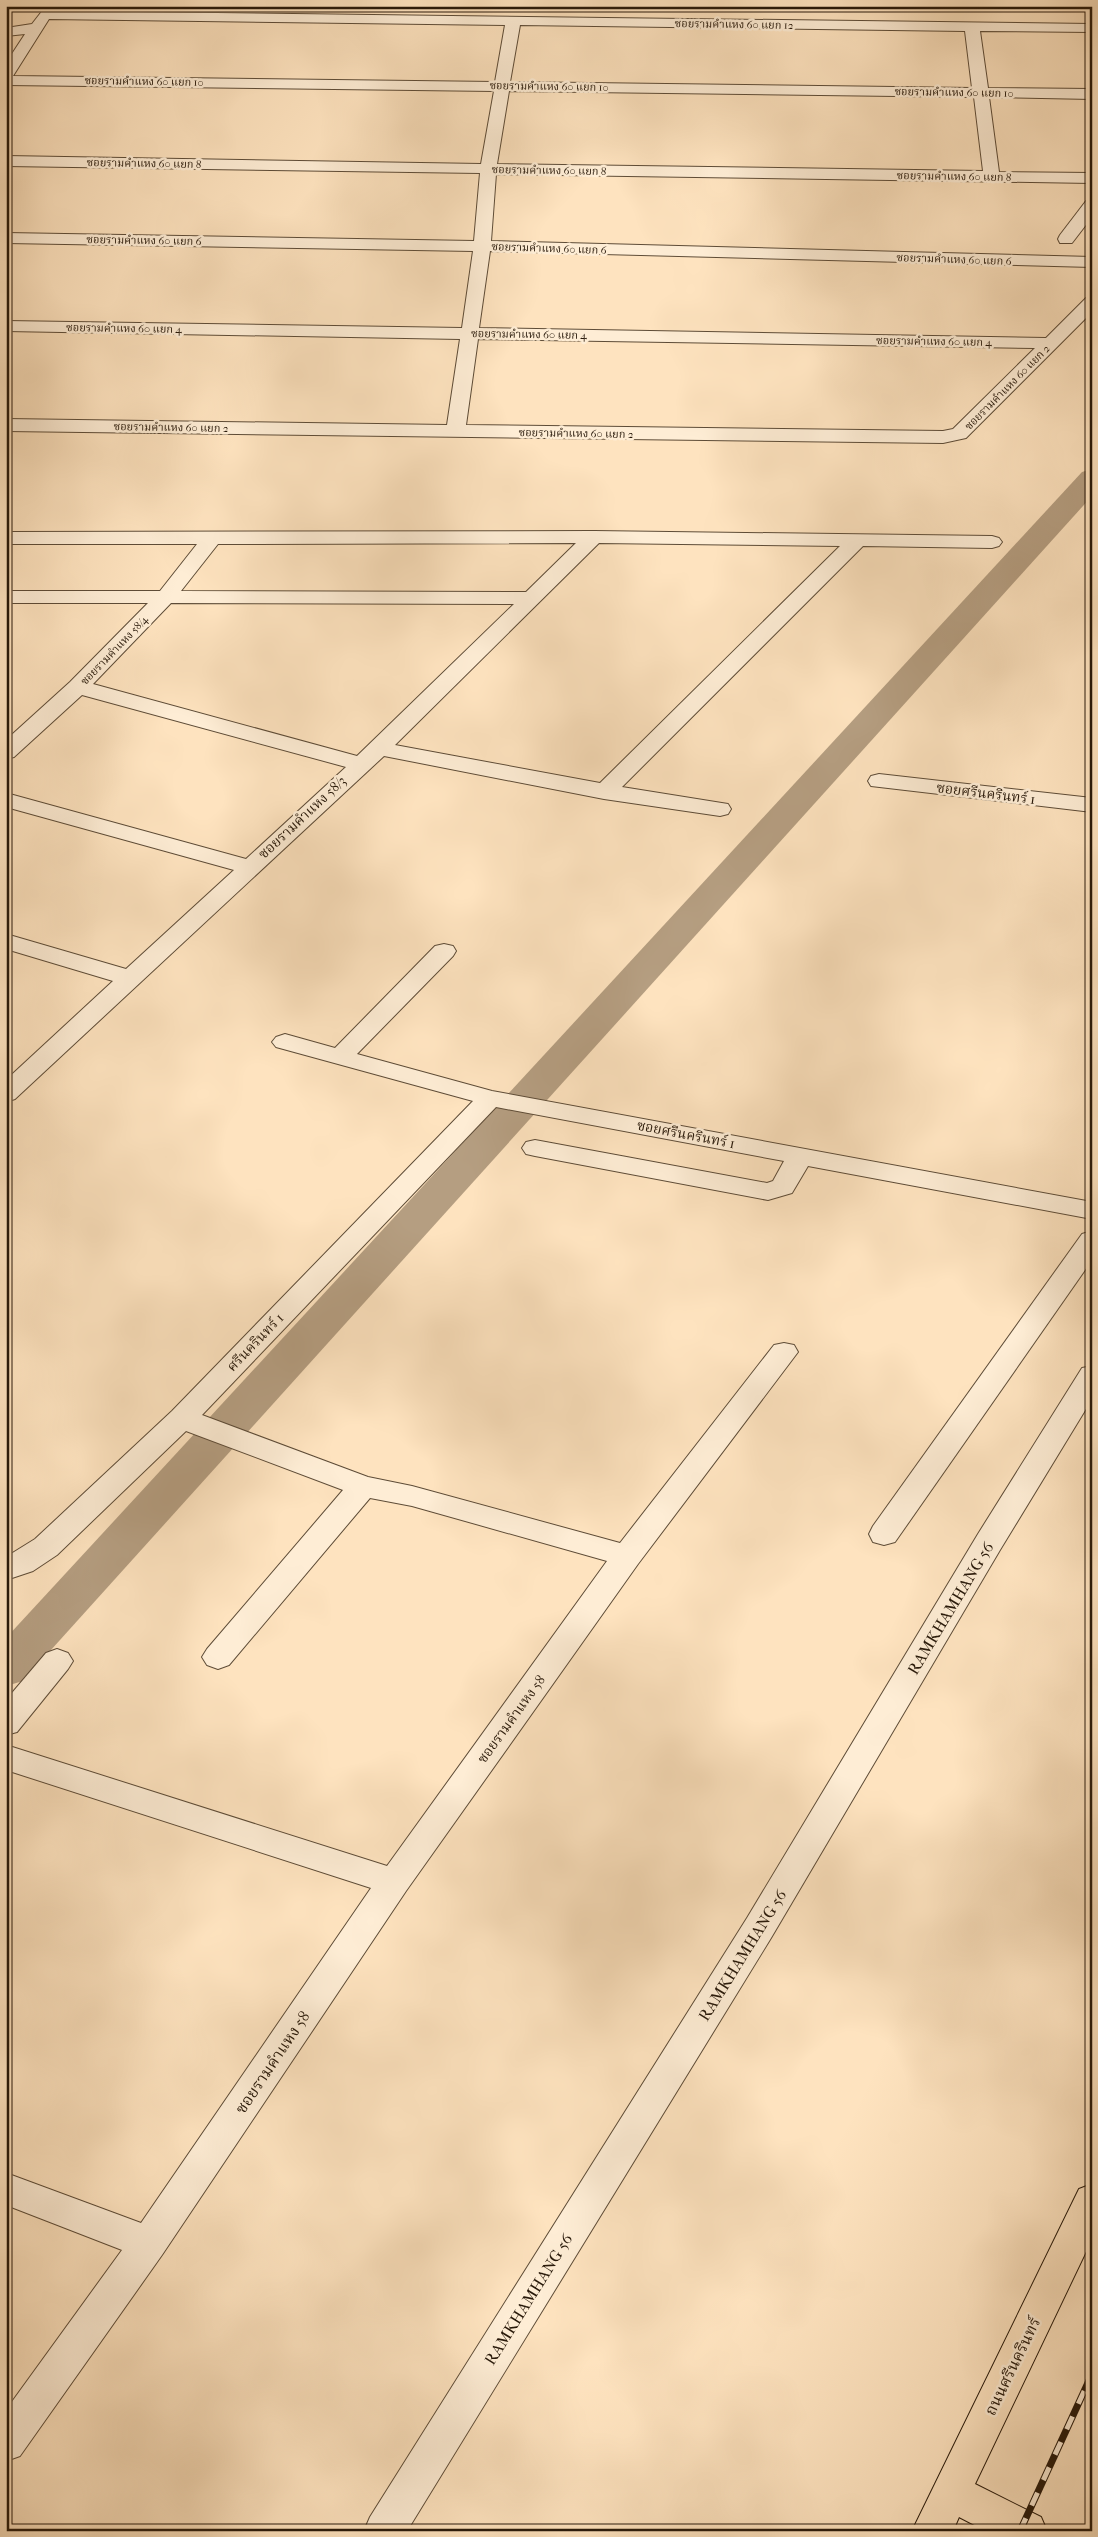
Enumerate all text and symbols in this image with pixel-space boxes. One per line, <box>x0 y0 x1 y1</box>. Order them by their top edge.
street label: ซอยรามคำแหง 60 แยก 12 <box>674 17 794 32</box>
street label: ซอยรามคำแหง 60 แยก 10 <box>84 74 204 89</box>
street label: ซอยรามคำแหง 60 แยก 10 <box>489 79 609 94</box>
street label: ซอยรามคำแหง 60 แยก 10 <box>894 85 1014 100</box>
street label: ซอยรามคำแหง 60 แยก 8 <box>87 156 201 171</box>
street label: ซอยรามคำแหง 60 แยก 8 <box>492 163 606 178</box>
street label: ซอยรามคำแหง 60 แยก 8 <box>897 169 1011 184</box>
street label: ซอยรามคำแหง 60 แยก 6 <box>86 233 202 248</box>
street label: ซอยรามคำแหง 60 แยก 6 <box>491 240 607 257</box>
street label: ซอยรามคำแหง 60 แยก 6 <box>896 251 1012 268</box>
street label: ซอยรามคำแหง 60 แยก 4 <box>66 321 182 336</box>
street label: ซอยรามคำแหง 60 แยก 4 <box>471 327 587 342</box>
street label: ซอยรามคำแหง 60 แยก 4 <box>876 334 992 349</box>
street label: ซอยรามคำแหง 60 แยก 2 <box>962 342 1053 433</box>
street label: ซอยรามคำแหง 60 แยก 2 <box>113 420 229 435</box>
street label: ซอยรามคำแหง 60 แยก 2 <box>518 426 634 441</box>
street label: ซอยรามคำแหง 58/4 <box>78 613 151 688</box>
street label: ซอยรามคำแหง 58/3 <box>255 772 350 862</box>
street label: ซอยศรีนครินทร์ 1 <box>936 778 1036 808</box>
street label: ซอยศรีนครินทร์ 1 <box>635 1116 737 1152</box>
street label: ศรีนครินทร์ 1 <box>223 1309 287 1375</box>
street label: RAMKHAMHANG 56 <box>903 1538 998 1678</box>
street label: ซอยรามคำแหง 58 <box>474 1672 549 1767</box>
street label: RAMKHAMHANG 56 <box>694 1886 791 2024</box>
street label: ซอยรามคำแหง 58 <box>231 2007 314 2117</box>
street label: RAMKHAMHANG 56 <box>480 2230 577 2368</box>
street label: ถนนศรีนครินทร์ <box>980 2313 1045 2418</box>

